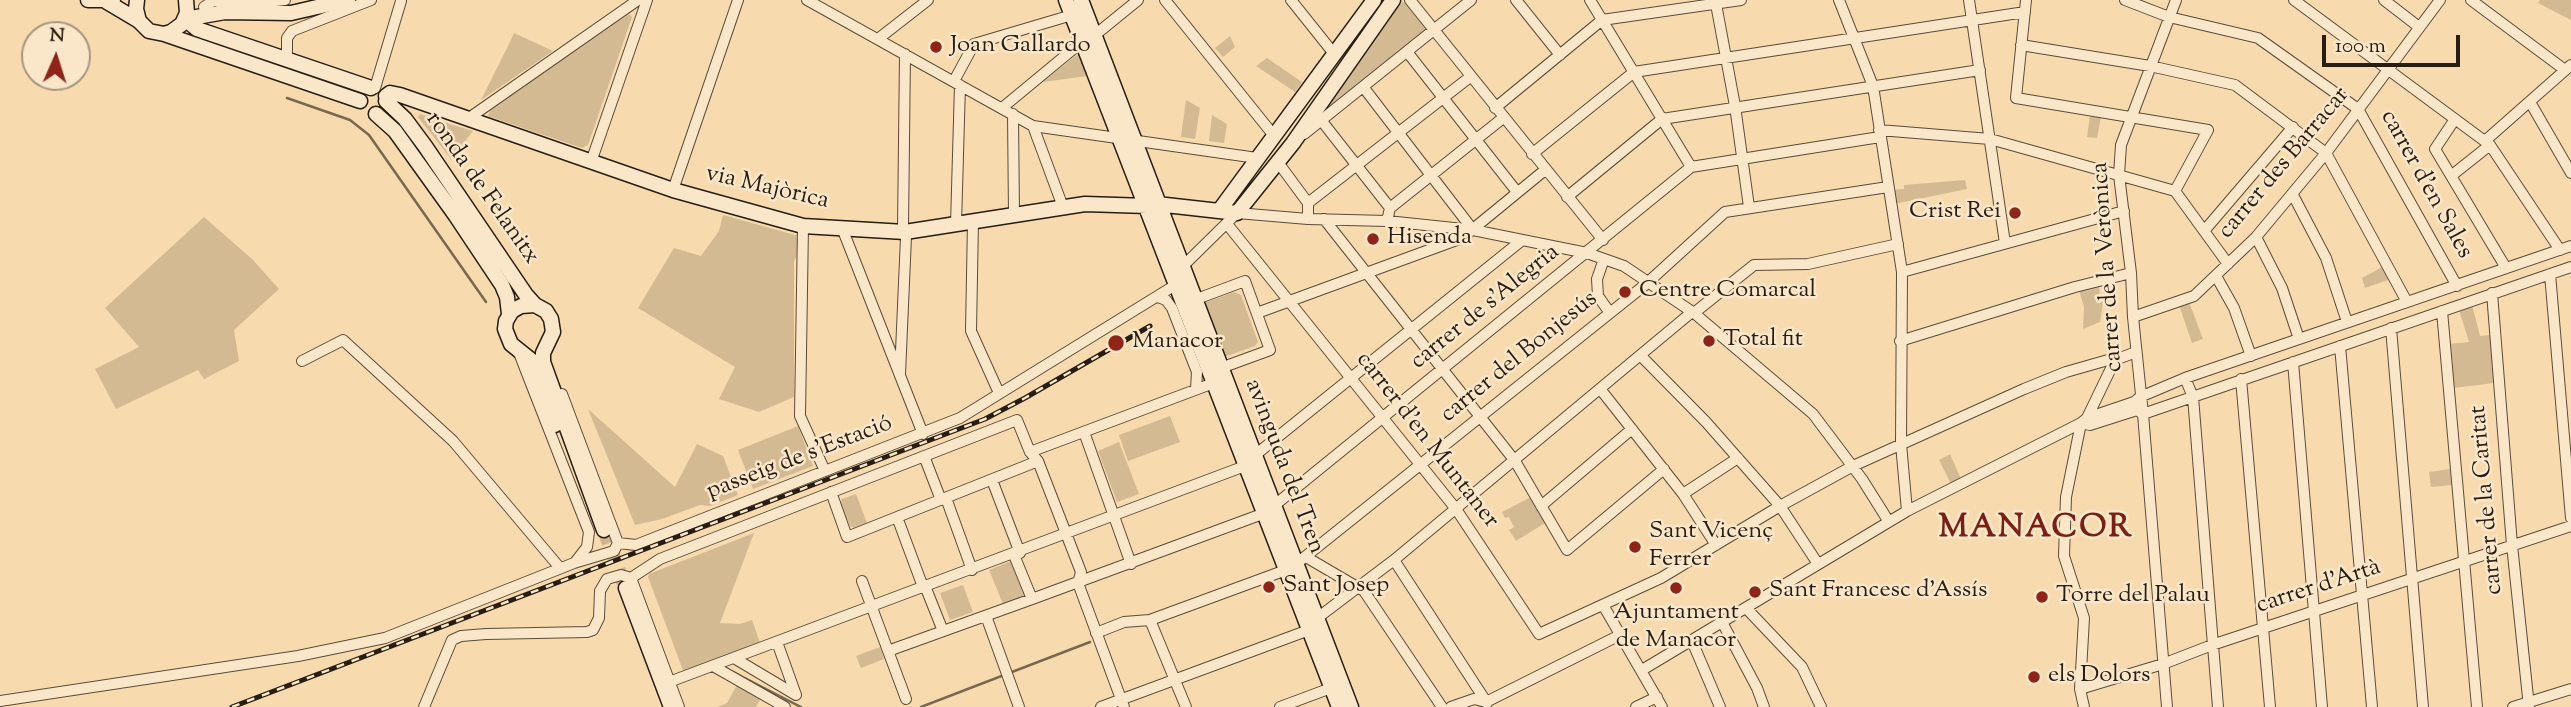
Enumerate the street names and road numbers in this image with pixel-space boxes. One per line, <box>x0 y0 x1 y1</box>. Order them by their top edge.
street label: carrer des Barracar <box>2213 82 2357 246</box>
street label: carrer d'en Sales <box>2372 106 2478 264</box>
street label: ronda de Felanitx <box>418 107 544 271</box>
street label: via Majòrica <box>702 161 832 217</box>
street label: carrer de la Verònica <box>2087 161 2131 373</box>
street label: carrer de s'Alegria <box>1406 239 1566 377</box>
street label: carrer del Bonjesús <box>1436 286 1604 430</box>
street label: carrer d'en Muntaner <box>1348 347 1504 535</box>
street label: avinguda del Tren <box>1236 376 1330 558</box>
street label: carrer de la Caritat <box>2465 404 2511 596</box>
street label: passeig de s'Estació <box>703 410 897 508</box>
street label: carrer d'Artà <box>2253 554 2385 622</box>

